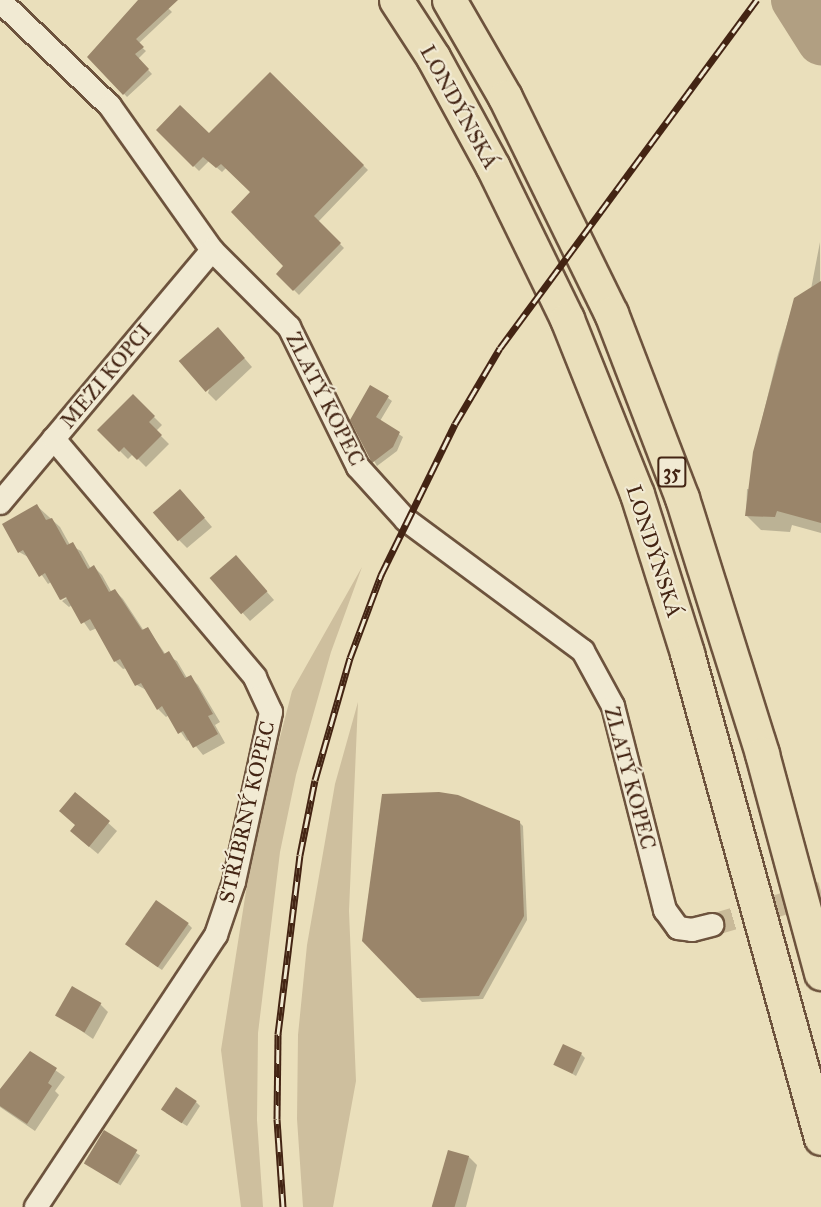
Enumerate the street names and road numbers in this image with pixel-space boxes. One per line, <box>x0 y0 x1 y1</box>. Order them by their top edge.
street label: LONDÝNSKÁ <box>415 41 503 173</box>
street label: MEZI KOPCI <box>55 319 157 433</box>
street label: ZLATÝ KOPEC <box>281 328 369 470</box>
road number: 35 <box>657 455 687 489</box>
street label: LONDÝNSKÁ <box>621 482 687 620</box>
street label: ZLATÝ KOPEC <box>599 704 661 852</box>
street label: STŘÍBRNÝ KOPEC <box>214 719 280 905</box>

